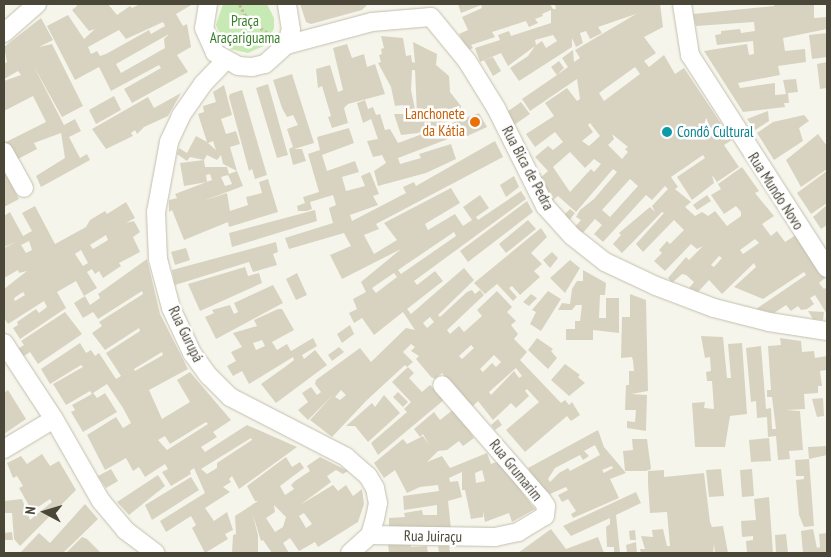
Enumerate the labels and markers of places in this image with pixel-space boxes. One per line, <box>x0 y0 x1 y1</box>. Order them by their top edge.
place label: Lanchonete da Kátia <box>405 104 465 139</box>
marker: Lanchonete da Kátia <box>469 116 481 128</box>
place label: Condô Cultural <box>677 123 754 141</box>
marker: Condô Cultural <box>661 126 673 138</box>

